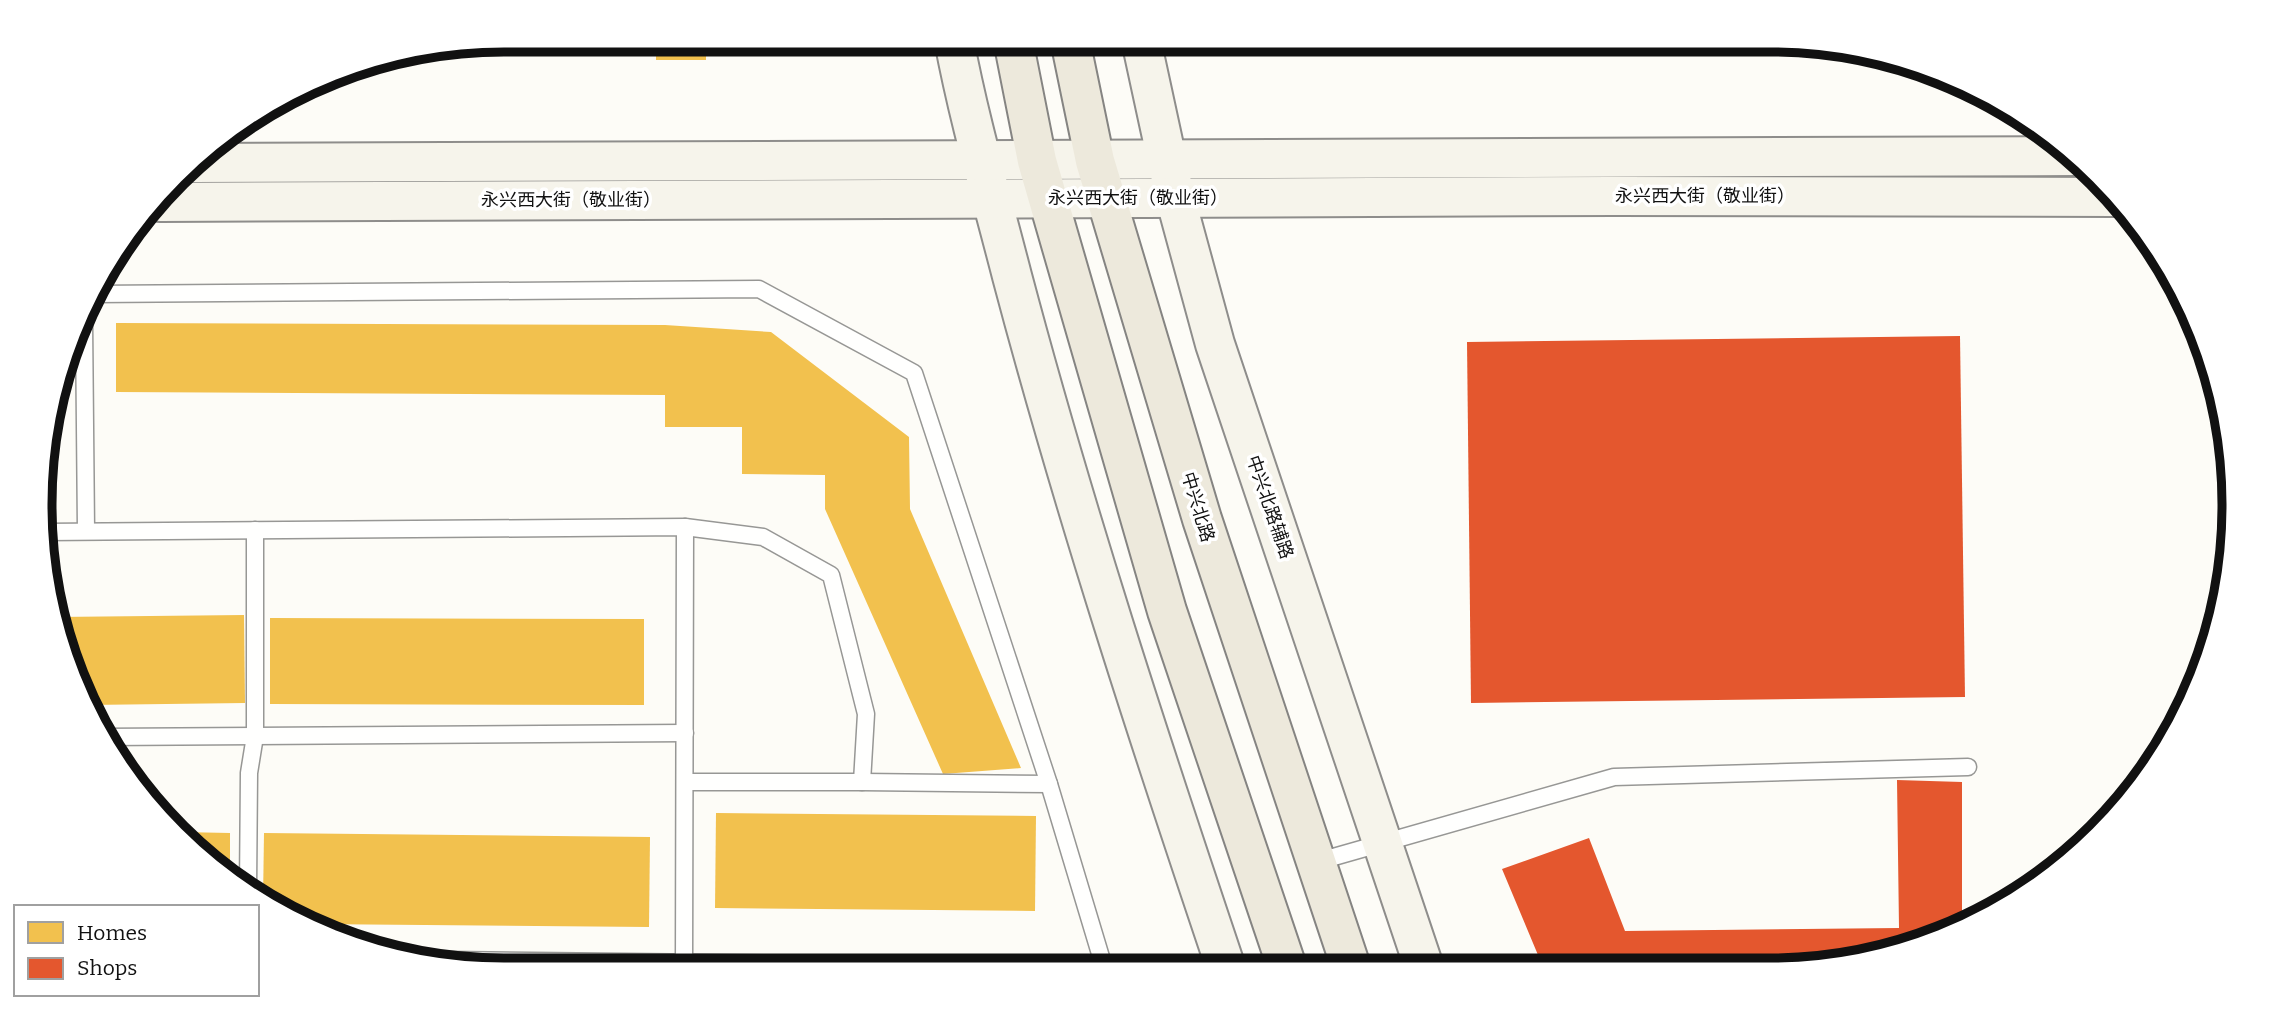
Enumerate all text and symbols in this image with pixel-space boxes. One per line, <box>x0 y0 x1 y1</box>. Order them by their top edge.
street label: 永兴西大街（敬业街） <box>1615 185 1795 207</box>
street label: 永兴西大街（敬业街） <box>1048 187 1228 209</box>
street label: 永兴西大街（敬业街） <box>481 189 661 211</box>
street label: 中兴北路辅路 <box>1242 452 1298 562</box>
street label: 中兴北路 <box>1177 469 1219 545</box>
legend <box>14 905 259 996</box>
text: Homes <box>77 920 147 946</box>
text: Shops <box>77 955 137 981</box>

